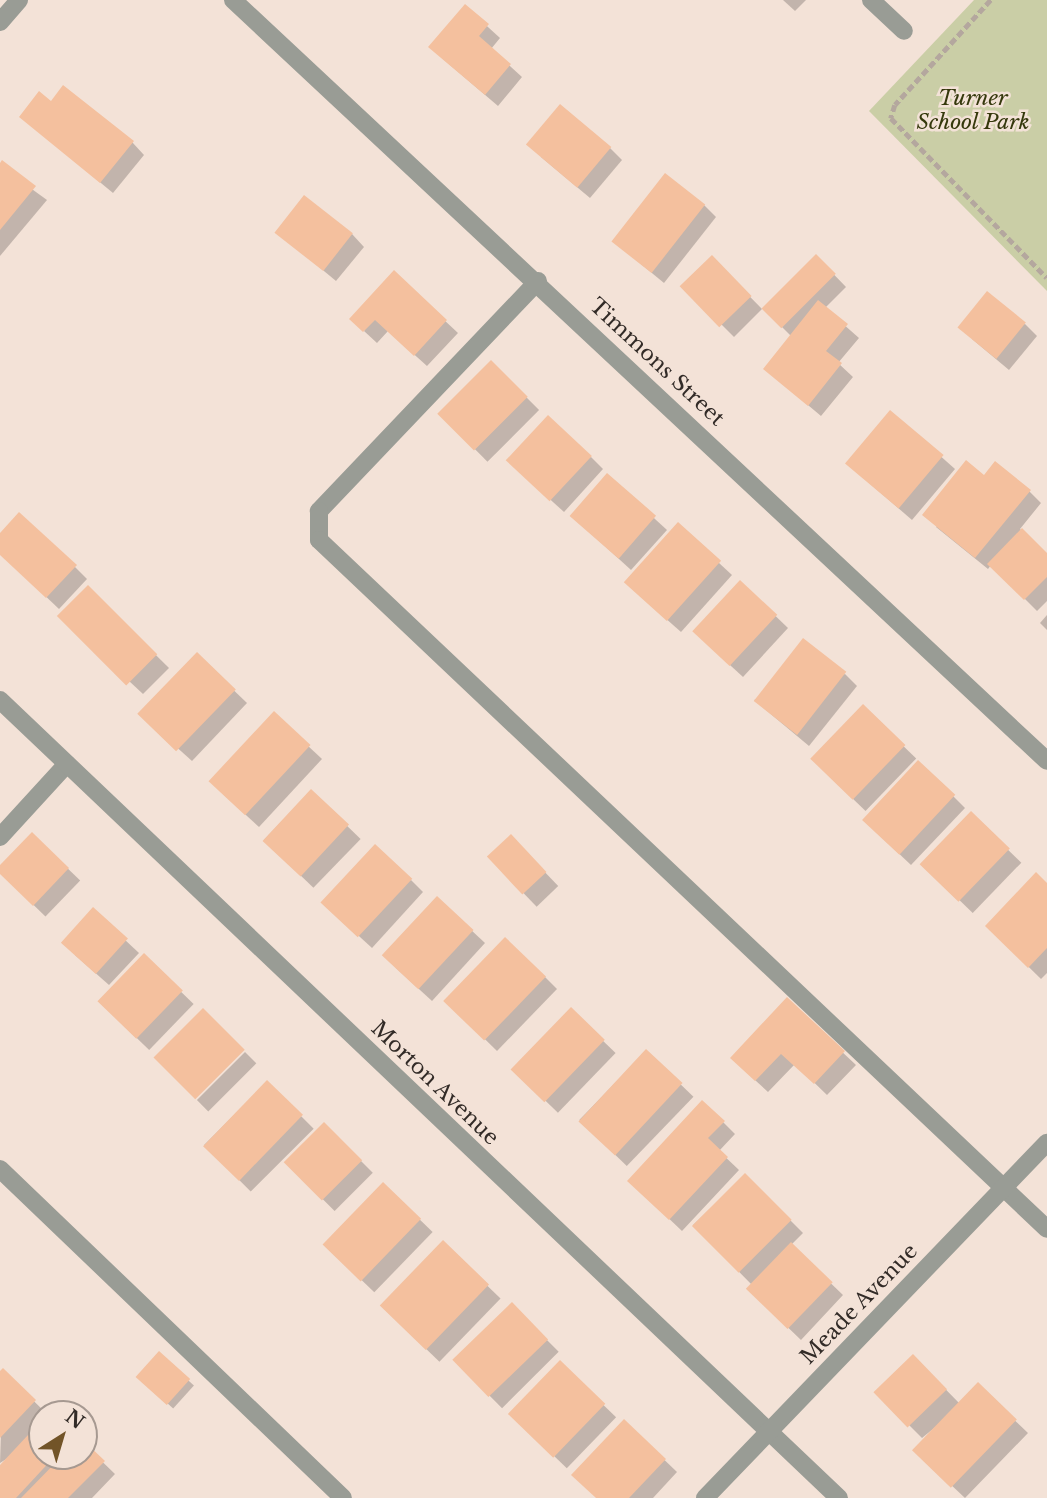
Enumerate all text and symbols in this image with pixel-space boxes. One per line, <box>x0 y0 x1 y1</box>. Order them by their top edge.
park label: Turner School Park <box>916 85 1030 135</box>
street label: Timmons Street <box>584 293 730 431</box>
street label: Morton Avenue <box>366 1016 504 1150</box>
street label: Meade Avenue <box>795 1238 923 1370</box>
north arrow <box>28 1400 98 1470</box>
text: N <box>61 1405 89 1434</box>

